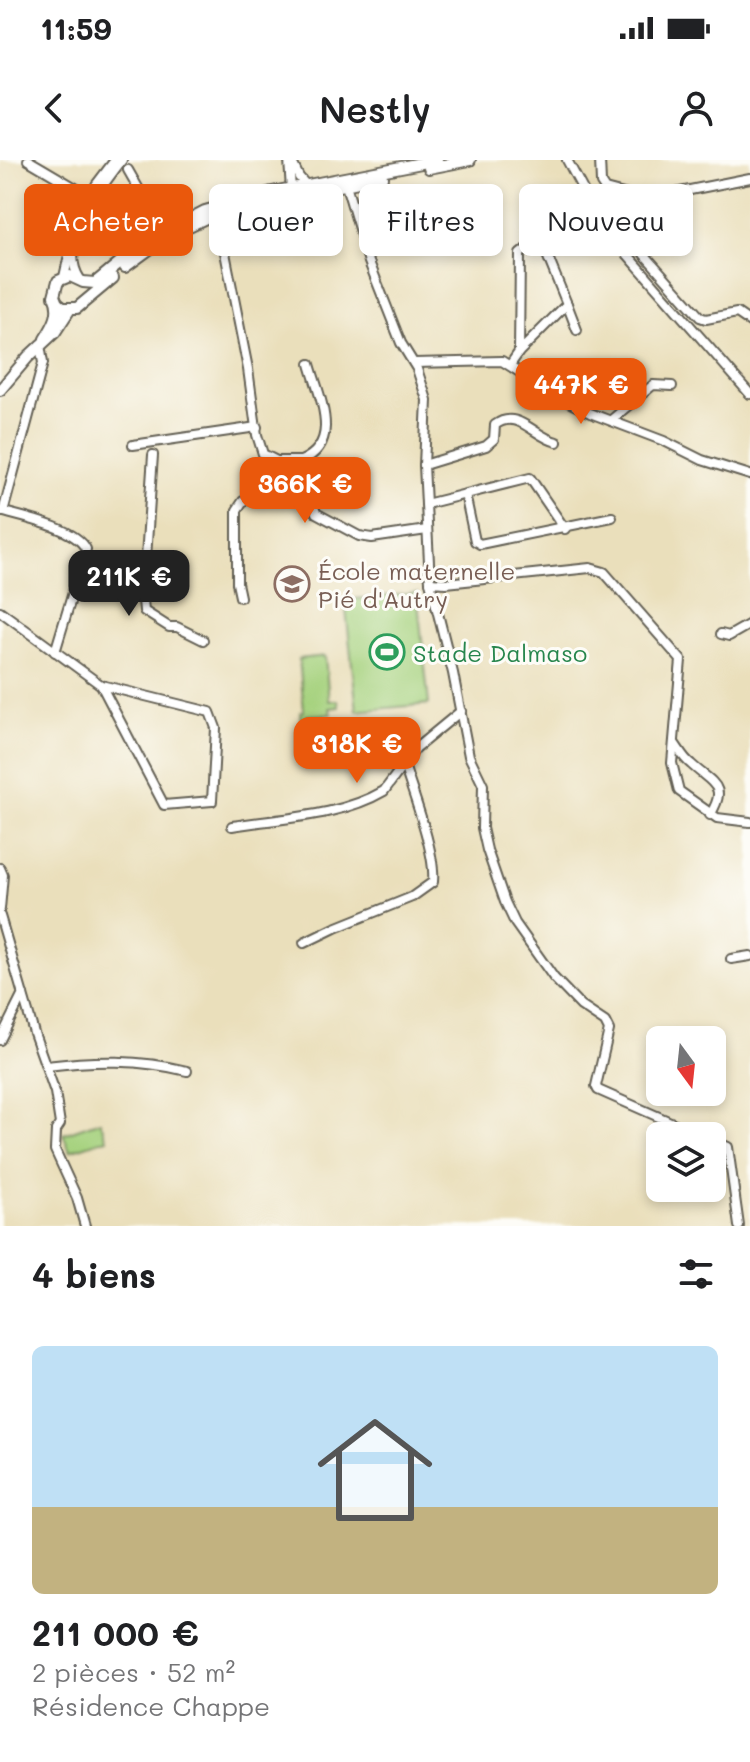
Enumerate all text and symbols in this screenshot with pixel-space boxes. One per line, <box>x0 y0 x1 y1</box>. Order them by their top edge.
text: 11:59 <box>40 8 112 48</box>
text: Nestly <box>319 85 431 132</box>
icon: back <box>32 86 76 130</box>
icon: person <box>674 86 718 130</box>
chip: Acheter <box>24 184 193 256</box>
chip: Louer <box>209 184 343 256</box>
chip: Filtres <box>359 184 503 256</box>
chip: Nouveau <box>519 184 693 256</box>
pin: 447K € <box>516 358 646 426</box>
text: 447K € <box>533 367 629 401</box>
pin: 366K € <box>240 457 370 525</box>
text: 366K € <box>258 466 352 500</box>
pin: 211K € <box>64 550 194 618</box>
place label: École maternelle Pié d'Autry <box>318 555 515 614</box>
text: 211K € <box>86 559 172 593</box>
school or university icon: École maternelle Pié d'Autry <box>273 565 311 603</box>
sports icon: Stade Dalmaso <box>368 633 406 671</box>
place label: Stade Dalmaso <box>413 637 587 668</box>
pin: 318K € <box>292 717 422 785</box>
text: 318K € <box>312 726 402 760</box>
north arrow <box>646 1026 726 1106</box>
map controls <box>646 1026 726 1202</box>
button: layers <box>646 1122 726 1202</box>
text: 4 biens <box>32 1252 156 1297</box>
icon: filters <box>674 1252 718 1296</box>
icon: home <box>303 1398 447 1542</box>
text: 211 000 € <box>32 1610 199 1655</box>
text: 2 pièces · 52 m² <box>32 1655 235 1689</box>
text: Résidence Chappe <box>32 1689 270 1723</box>

